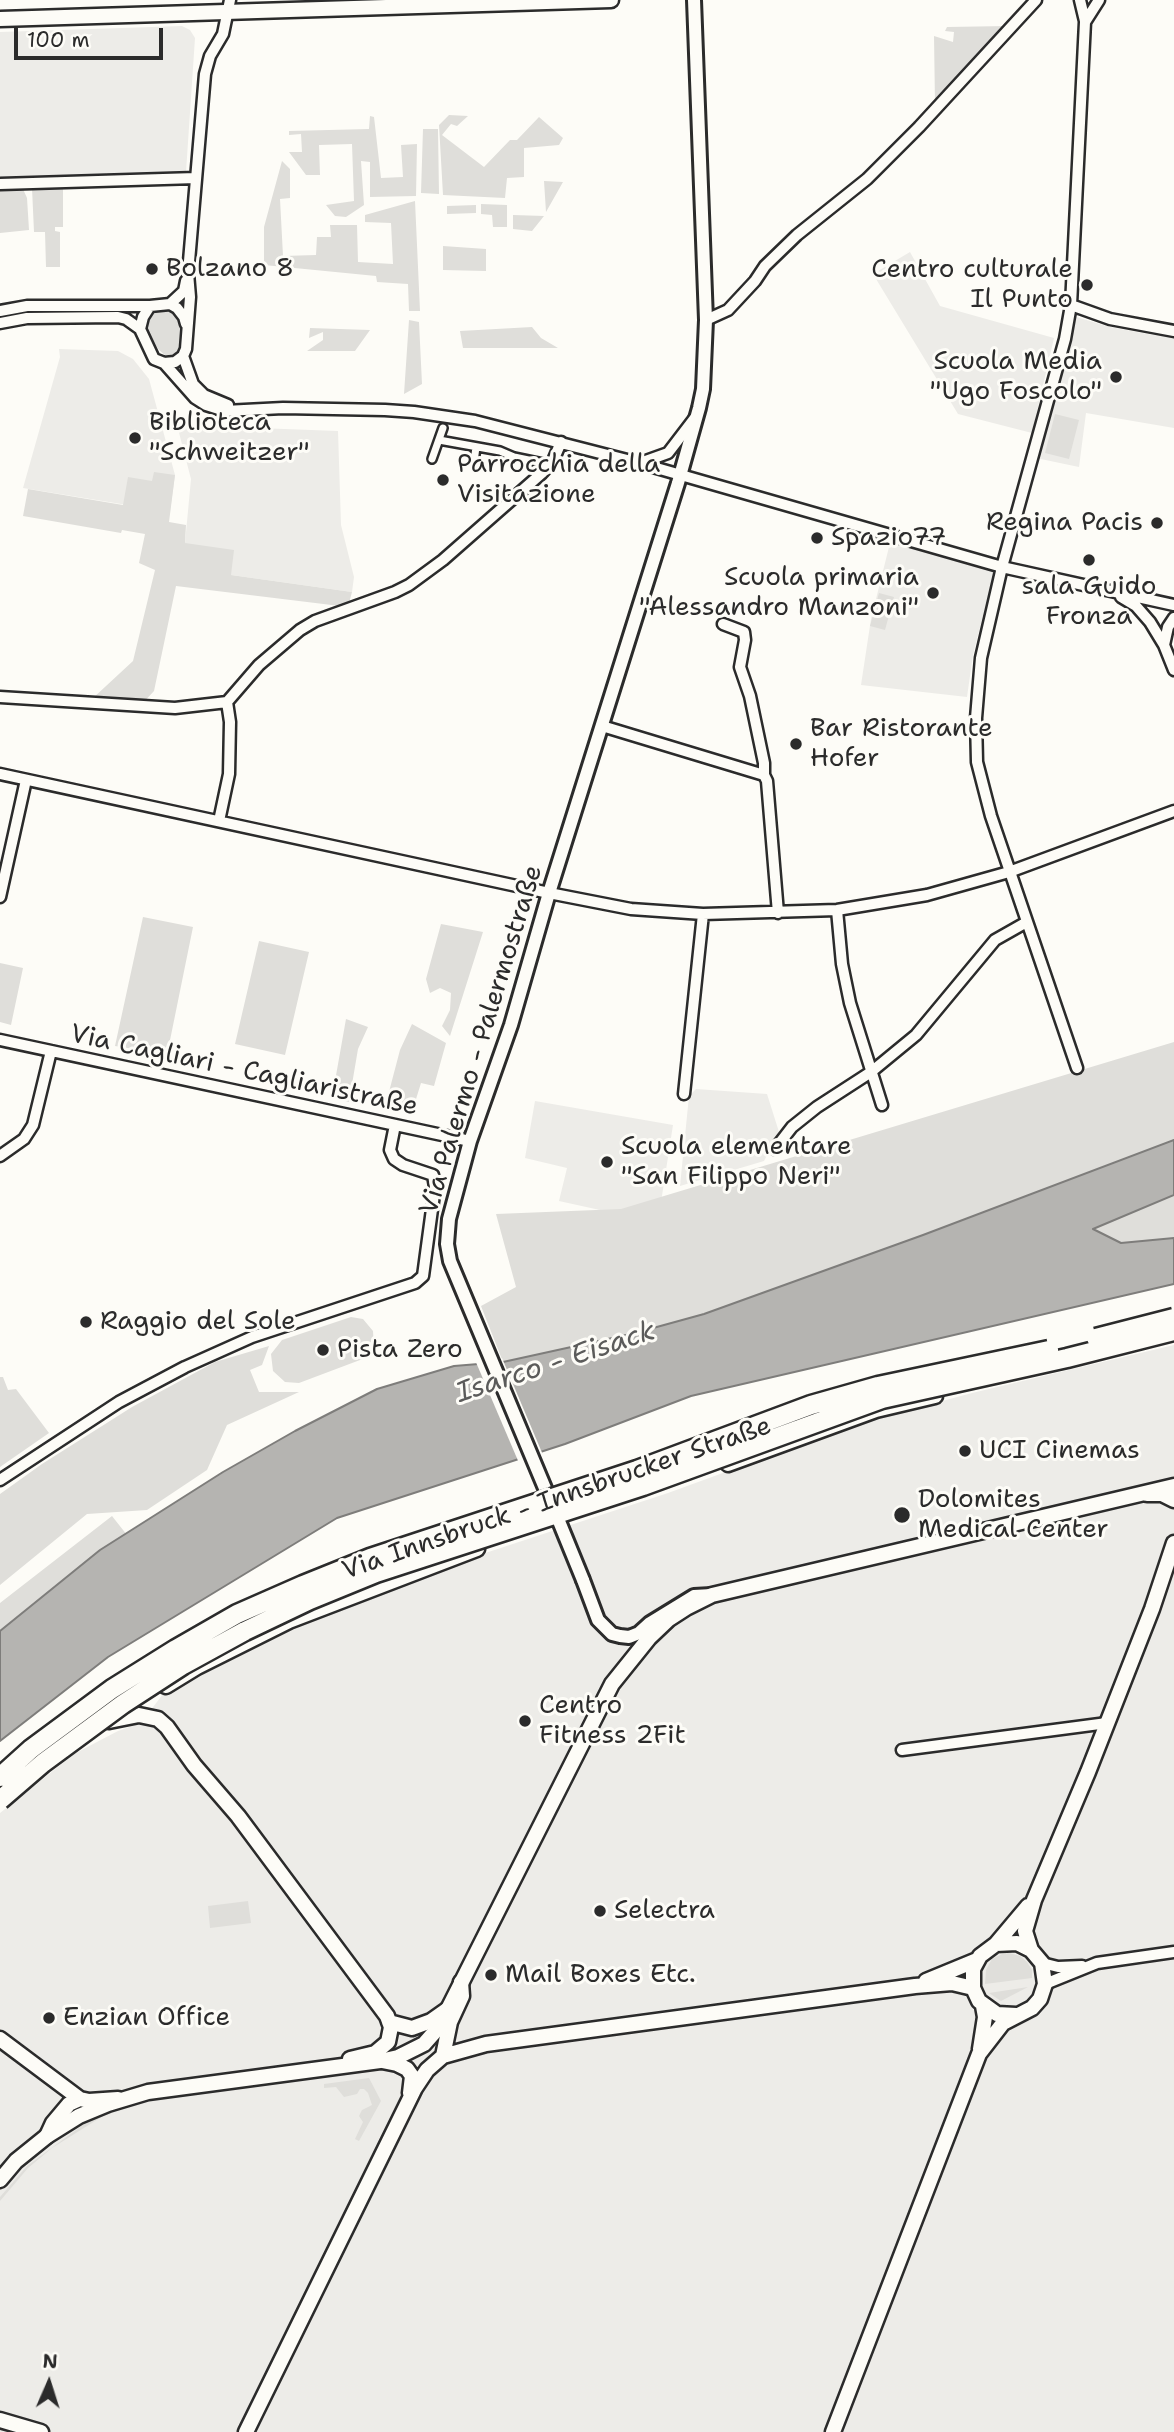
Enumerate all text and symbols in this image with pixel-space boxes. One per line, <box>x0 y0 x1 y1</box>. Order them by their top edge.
scale bar <box>18 14 166 58</box>
text: 100 m <box>27 26 90 54</box>
place label: Bolzano 8 <box>166 253 294 285</box>
place label: Centro culturale Il Punto <box>871 254 1073 316</box>
marker: Bolzano 8 <box>144 261 160 277</box>
marker: Centro culturale Il Punto <box>1079 277 1095 293</box>
place label: Scuola Media "Ugo Foscolo" <box>930 346 1102 408</box>
marker: Scuola Media "Ugo Foscolo" <box>1108 369 1124 385</box>
place label: Biblioteca "Schweitzer" <box>149 407 310 468</box>
marker: Biblioteca "Schweitzer" <box>127 430 143 446</box>
place label: Parrocchia della Visitazione <box>457 449 660 510</box>
marker: Parrocchia della Visitazione <box>435 472 451 488</box>
place label: Regina Pacis <box>986 507 1143 539</box>
marker: Regina Pacis <box>1149 515 1165 531</box>
place label: Spazio77 <box>831 522 947 554</box>
marker: Spazio77 <box>809 530 825 546</box>
marker: sala Guido Fronza <box>1081 552 1097 568</box>
place label: Scuola primaria "Alessandro Manzoni" <box>639 562 919 624</box>
place label: sala Guido Fronza <box>1022 571 1156 632</box>
marker: Scuola primaria "Alessandro Manzoni" <box>925 585 941 601</box>
place label: Bar Ristorante Hofer <box>810 713 993 774</box>
marker: Bar Ristorante Hofer <box>788 736 804 752</box>
street label: Via Palermo - Palermostraße <box>414 862 550 1218</box>
street label: Via Cagliari - Cagliaristraße <box>68 1019 420 1123</box>
place label: Scuola elementare "San Filippo Neri" <box>621 1131 852 1192</box>
marker: Scuola elementare "San Filippo Neri" <box>599 1154 615 1170</box>
place label: Raggio del Sole <box>100 1306 296 1338</box>
marker: Raggio del Sole <box>78 1314 94 1330</box>
water label: Isarco - Eisack <box>452 1315 660 1411</box>
place label: Pista Zero <box>337 1334 463 1366</box>
marker: Pista Zero <box>315 1342 331 1358</box>
street label: Via Innsbruck - Innsbrucker Straße <box>338 1411 776 1587</box>
place label: UCI Cinemas <box>979 1435 1140 1467</box>
marker: UCI Cinemas <box>957 1443 973 1459</box>
place label: Dolomites Medical Center <box>918 1484 1109 1546</box>
marker: Dolomites Medical Center <box>892 1505 912 1525</box>
place label: Centro Fitness 2Fit <box>539 1690 686 1752</box>
marker: Centro Fitness 2Fit <box>517 1713 533 1729</box>
place label: Selectra <box>614 1895 715 1927</box>
marker: Selectra <box>592 1903 608 1919</box>
place label: Mail Boxes Etc. <box>505 1959 696 1991</box>
marker: Mail Boxes Etc. <box>483 1967 499 1983</box>
place label: Enzian Office <box>63 2002 230 2034</box>
marker: Enzian Office <box>41 2010 57 2026</box>
north arrow <box>14 2348 84 2418</box>
text: N <box>42 2349 58 2374</box>

